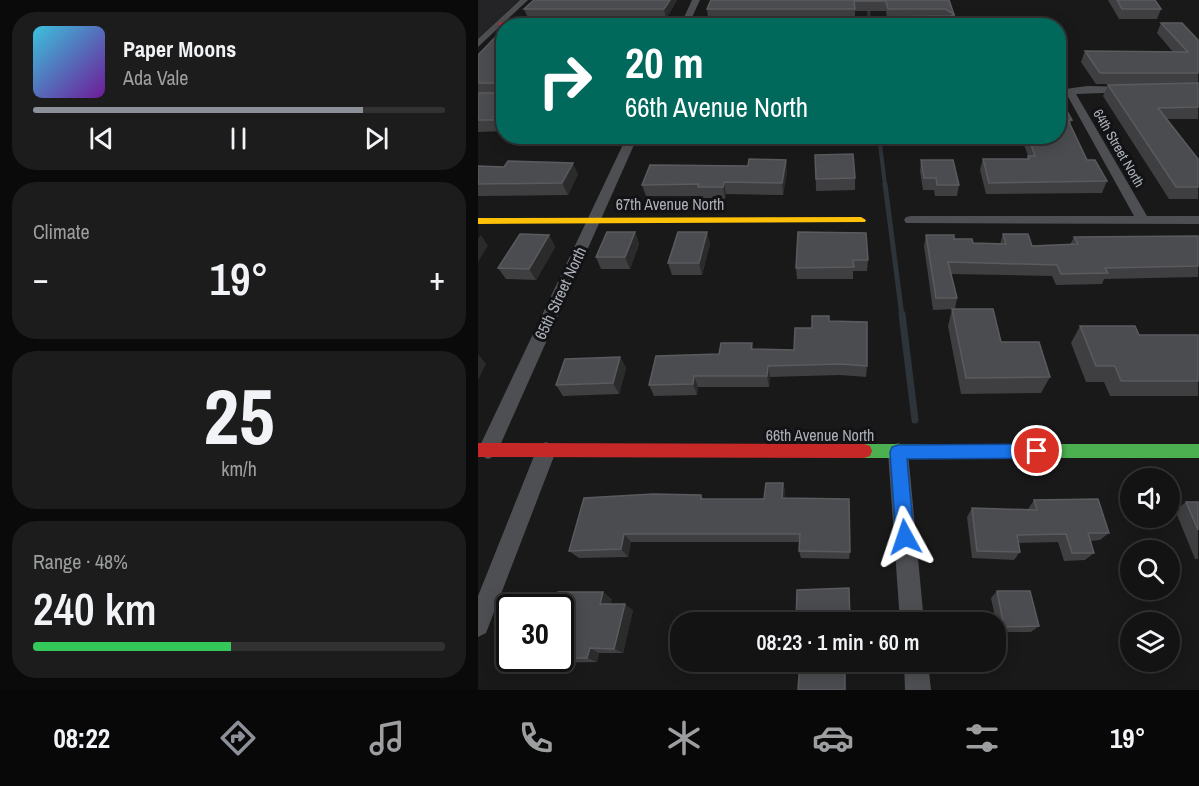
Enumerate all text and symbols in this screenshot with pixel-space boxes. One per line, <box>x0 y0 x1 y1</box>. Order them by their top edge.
text: Paper Moons <box>123 34 236 64</box>
text: 20 m <box>625 35 704 91</box>
icon: right <box>526 42 604 120</box>
text: Ada Vale <box>123 64 188 91</box>
text: 66th Avenue North <box>625 89 808 125</box>
street label: 64th Street North <box>1089 106 1149 190</box>
icon: previous <box>85 122 118 155</box>
icon: pause <box>222 122 255 155</box>
icon: next <box>360 122 393 155</box>
street label: 67th Avenue North <box>616 193 724 215</box>
text: Climate <box>33 218 90 245</box>
street label: 65th Street North <box>529 243 591 343</box>
text: 19° <box>209 248 269 309</box>
text: − <box>33 256 49 300</box>
text: + <box>429 256 445 300</box>
text: 25 <box>203 363 275 468</box>
street label: 66th Avenue North <box>766 424 874 446</box>
pin <box>1011 425 1062 476</box>
icon: arrive <box>1020 434 1053 467</box>
text: km/h <box>221 455 257 482</box>
map controls <box>1120 468 1180 672</box>
button: sound <box>1120 468 1180 528</box>
position arrow <box>873 505 937 569</box>
button: search <box>1120 540 1180 600</box>
text: Range · 48% <box>33 548 128 575</box>
text: 240 km <box>33 578 157 639</box>
speed limit sign: 30 <box>496 594 574 672</box>
button: layers <box>1120 612 1180 672</box>
text: 08:23 · 1 min · 60 m <box>756 627 920 657</box>
icon: directions <box>217 717 259 759</box>
icon: music <box>366 717 408 759</box>
icon: phone <box>515 717 557 759</box>
icon: climate <box>663 717 705 759</box>
icon: car <box>812 717 854 759</box>
icon: filters <box>961 717 1003 759</box>
text: 08:22 <box>53 720 110 756</box>
text: 19° <box>1110 720 1146 756</box>

